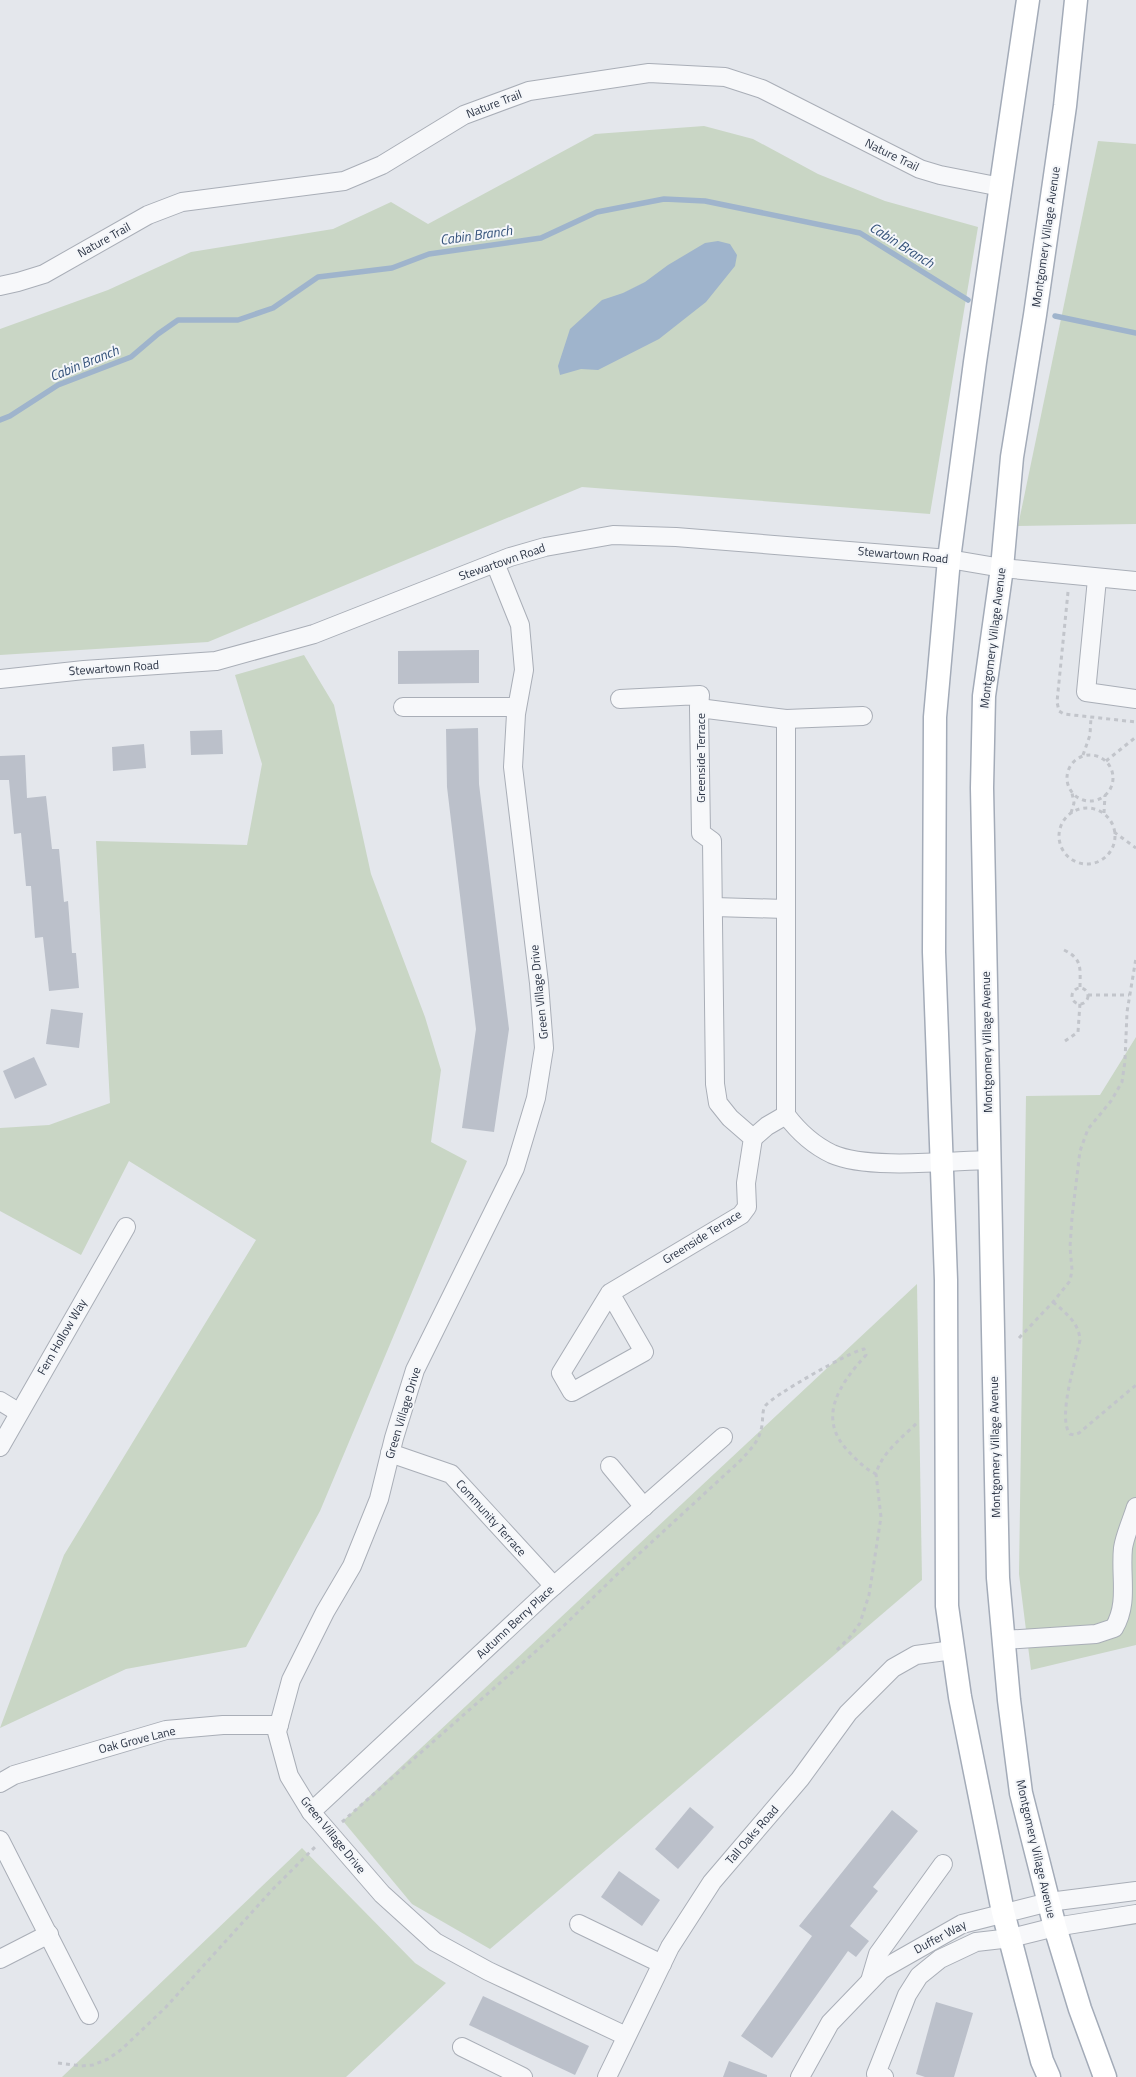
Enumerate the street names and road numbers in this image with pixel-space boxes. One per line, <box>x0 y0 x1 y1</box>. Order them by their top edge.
street label: Nature Trail <box>463 84 524 123</box>
street label: Nature Trail <box>862 133 923 176</box>
street label: Montgomery Village Avenue <box>1026 165 1065 308</box>
street label: Nature Trail <box>74 217 134 262</box>
street label: Stewartown Road <box>456 538 548 585</box>
street label: Stewartown Road <box>857 541 949 568</box>
street label: Montgomery Village Avenue <box>974 566 1011 709</box>
street label: Stewartown Road <box>68 655 160 680</box>
street label: Greenside Terrace <box>691 713 710 803</box>
street label: Green Village Drive <box>524 944 553 1040</box>
street label: Montgomery Village Avenue <box>976 971 997 1113</box>
street label: Greenside Terrace <box>659 1205 745 1268</box>
street label: Fern Hollow Way <box>32 1295 91 1379</box>
street label: Green Village Drive <box>380 1365 425 1461</box>
street label: Montgomery Village Avenue <box>984 1376 1005 1518</box>
street label: Community Terrace <box>452 1475 531 1560</box>
street label: Autumn Berry Place <box>471 1580 558 1663</box>
street label: Oak Grove Lane <box>96 1721 177 1758</box>
street label: Montgomery Village Avenue <box>1011 1778 1062 1920</box>
street label: Green Village Drive <box>296 1792 371 1878</box>
street label: Tall Oaks Road <box>720 1801 783 1869</box>
street label: Duffer Way <box>910 1915 970 1958</box>

